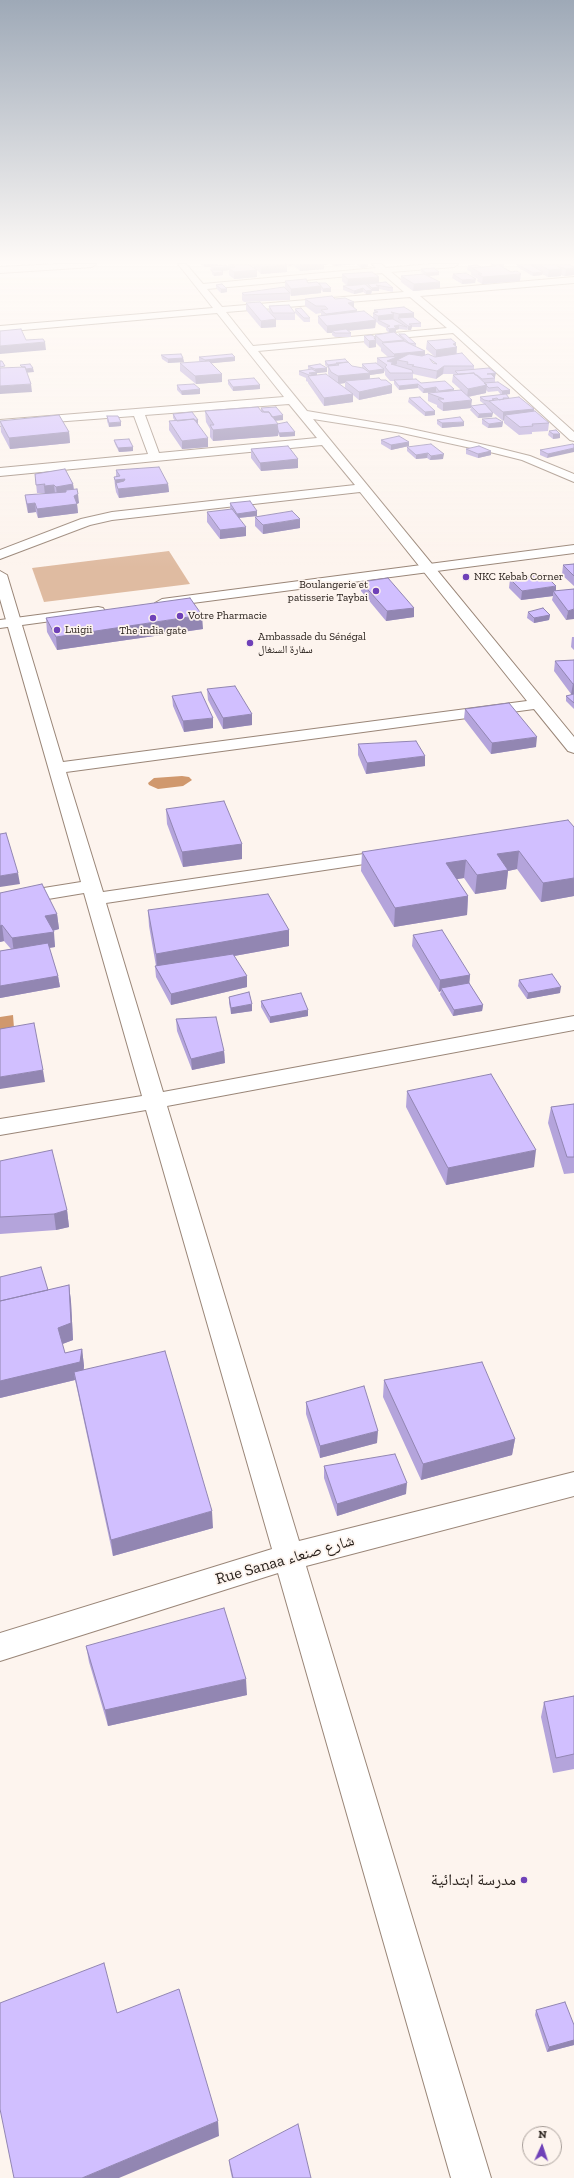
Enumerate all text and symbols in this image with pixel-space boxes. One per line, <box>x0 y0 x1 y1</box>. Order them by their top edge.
place label: NKC Kebab Corner <box>474 570 563 584</box>
marker: NKC Kebab Corner <box>461 572 471 582</box>
place label: Boulangerie et patisserie Taybai <box>288 578 368 604</box>
marker: Boulangerie et patisserie Taybai <box>371 586 381 596</box>
place label: Votre Pharmacie <box>188 609 267 623</box>
marker: Votre Pharmacie <box>175 611 185 621</box>
marker: The india gate <box>148 613 158 623</box>
place label: Luigii <box>65 623 92 637</box>
place label: The india gate <box>119 624 187 638</box>
marker: Luigii <box>52 625 62 635</box>
place label: Ambassade du Sénégal سفارة السنغال <box>258 630 366 656</box>
marker: Ambassade du Sénégal سفارة السنغال <box>245 638 255 648</box>
street label: Rue Sanaa شارع صنعاء <box>213 1531 357 1589</box>
place label: مدرسة ابتدائية <box>431 1870 516 1890</box>
marker: مدرسة ابتدائية <box>519 1875 529 1885</box>
north arrow <box>522 2126 562 2166</box>
text: N <box>538 2128 547 2141</box>

